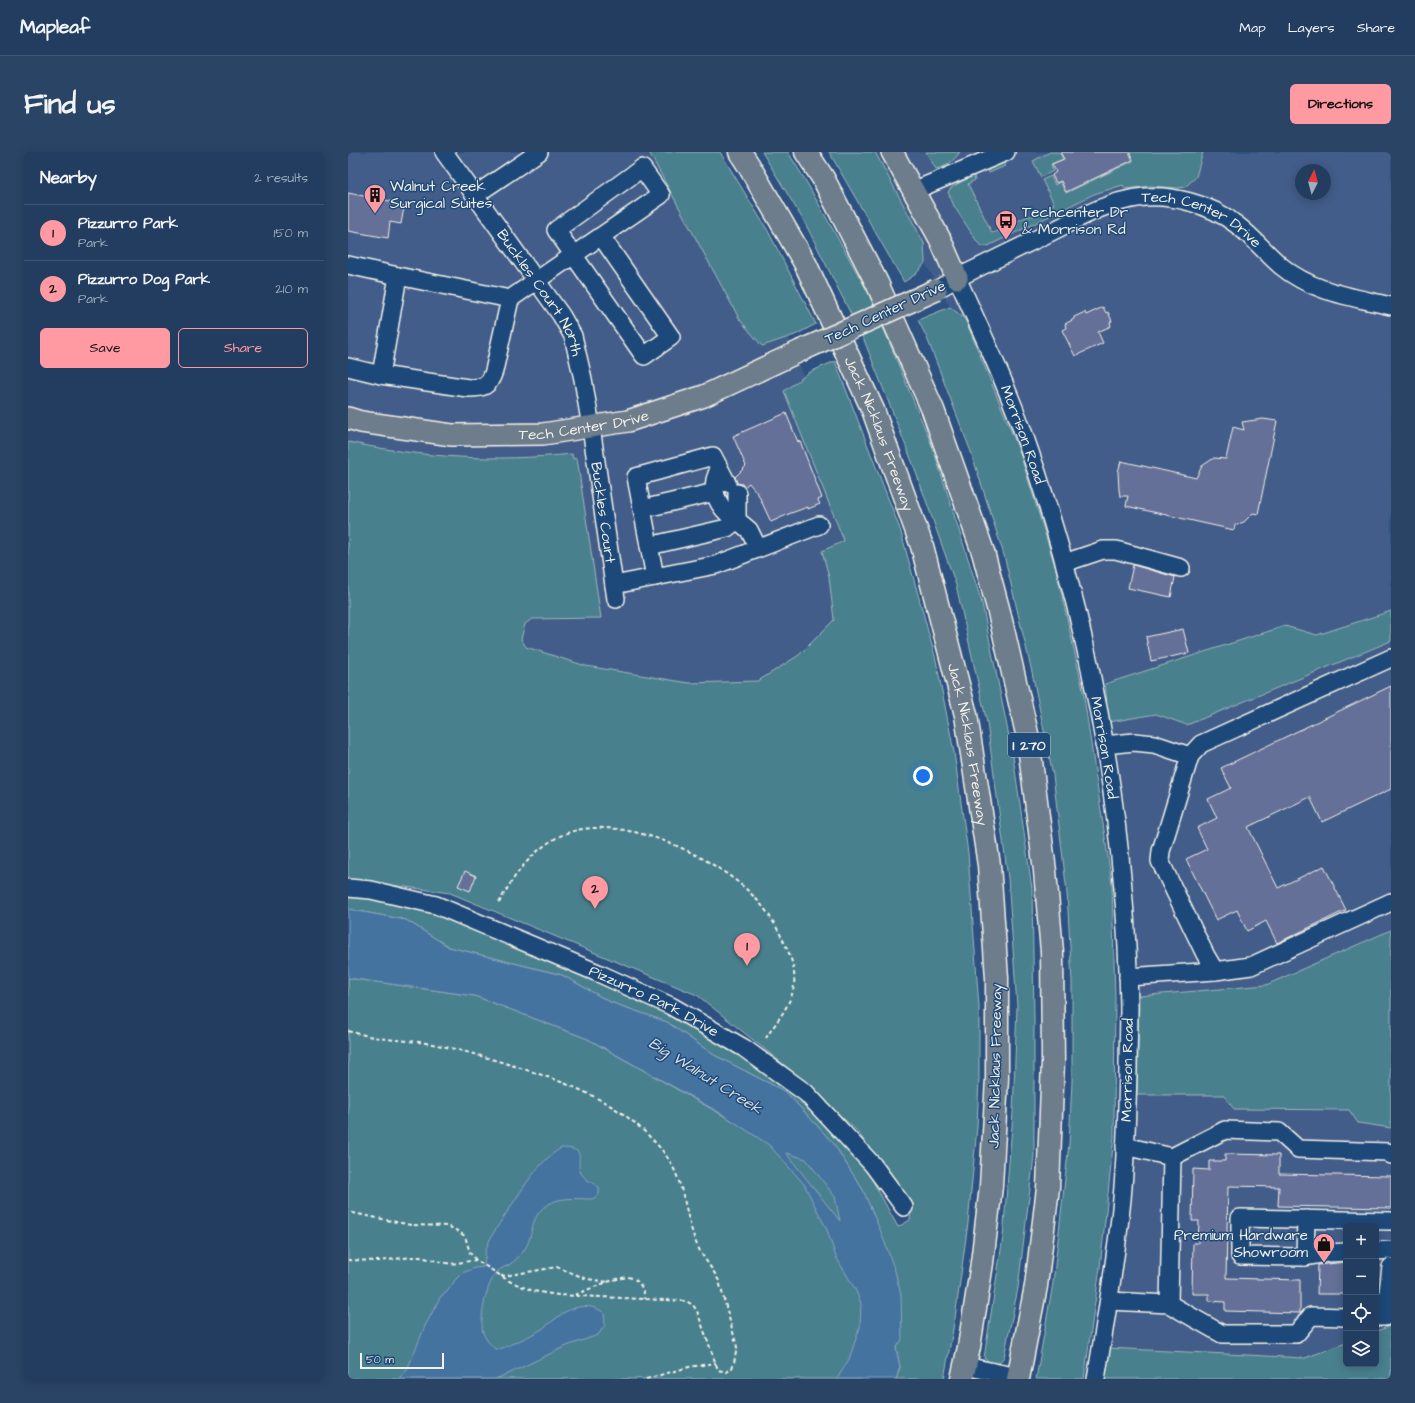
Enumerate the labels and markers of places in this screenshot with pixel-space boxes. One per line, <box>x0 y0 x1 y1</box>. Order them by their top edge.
place label: Walnut Creek Surgical Suites <box>390 176 493 215</box>
building icon: Walnut Creek Surgical Suites <box>362 182 388 215</box>
place label: Techcenter Dr & Morrison Rd <box>1022 202 1128 240</box>
bus stop icon: Techcenter Dr & Morrison Rd <box>993 208 1019 241</box>
pin: 2 <box>582 876 608 909</box>
pin: 1 <box>734 933 760 966</box>
place label: Premium Hardware Showroom <box>1174 1225 1308 1263</box>
shop icon: Premium Hardware Showroom <box>1311 1231 1337 1264</box>

